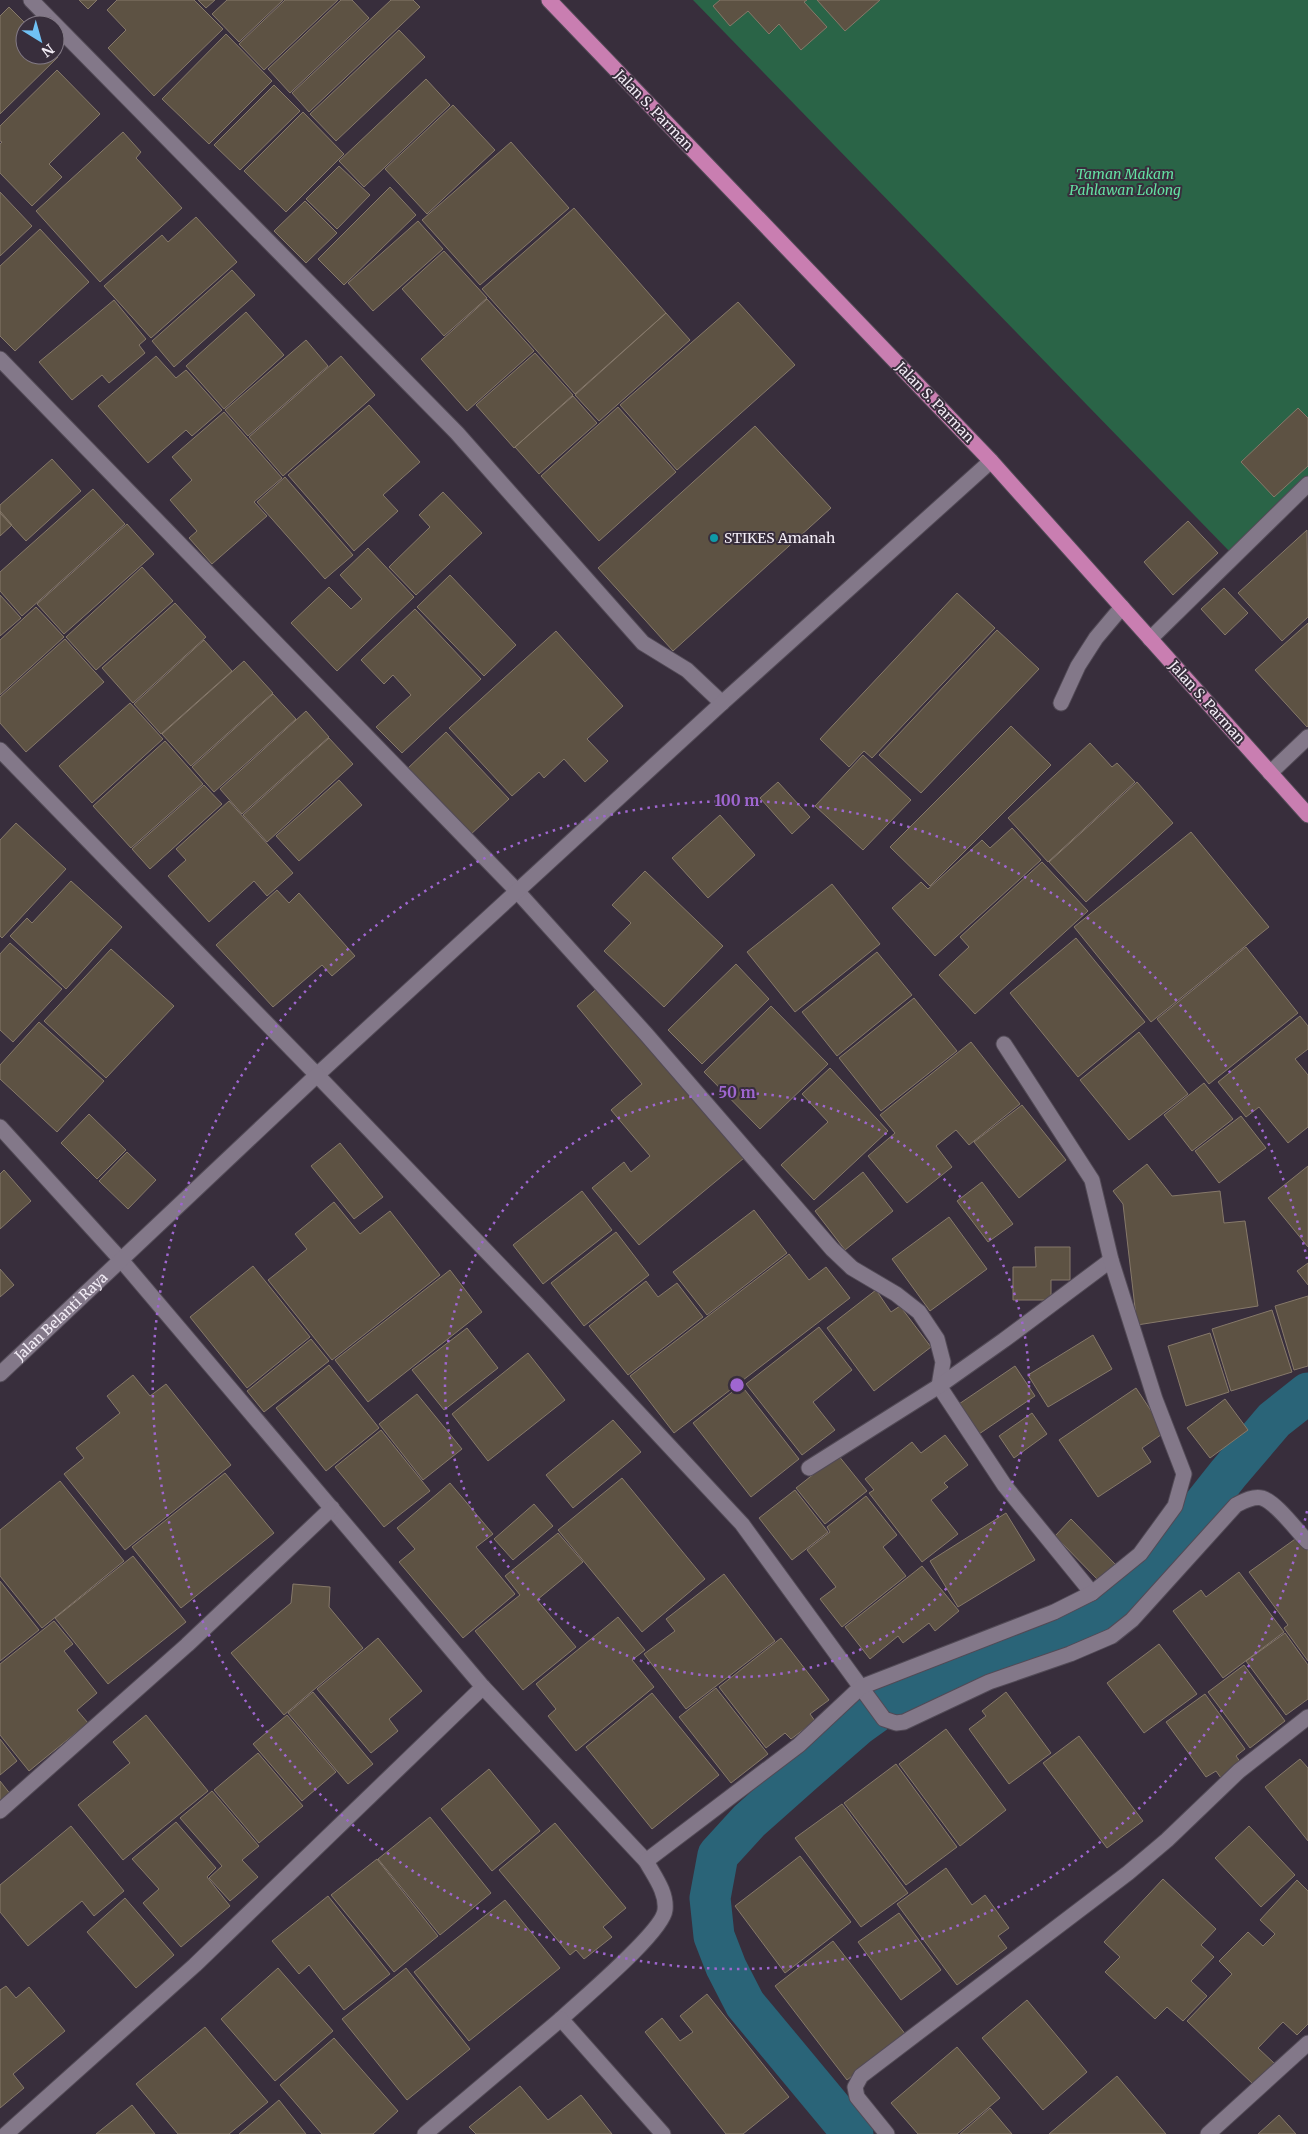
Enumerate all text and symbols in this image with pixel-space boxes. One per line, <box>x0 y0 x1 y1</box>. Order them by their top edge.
north arrow <box>15 15 65 65</box>
text: N <box>38 40 58 61</box>
street label: Jalan S. Parman <box>610 65 697 154</box>
park label: Taman Makam Pahlawan Lolong <box>1069 165 1181 199</box>
street label: Jalan S. Parman <box>891 357 978 446</box>
place label: STIKES Amanah <box>724 529 835 547</box>
marker: STIKES Amanah <box>708 532 720 544</box>
street label: Jalan S. Parman <box>1164 656 1249 747</box>
text: 100 m <box>715 791 759 810</box>
text: 50 m <box>718 1083 756 1102</box>
street label: Jalan Belanti Raya <box>10 1268 112 1365</box>
centre of rings <box>728 1376 746 1394</box>

